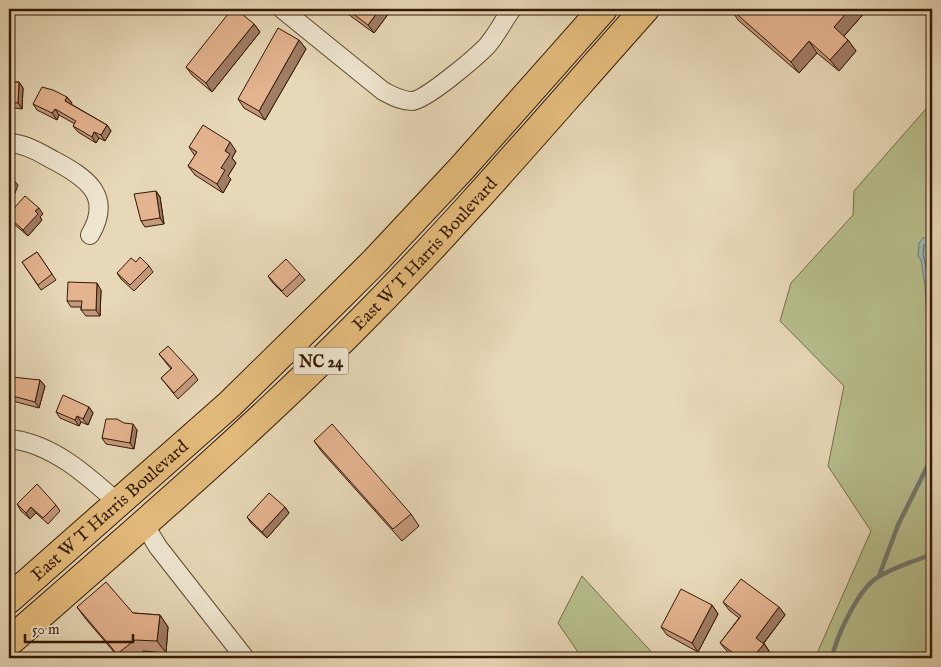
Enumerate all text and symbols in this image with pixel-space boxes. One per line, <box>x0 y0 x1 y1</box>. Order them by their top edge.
street label: East W T Harris Boulevard <box>348 173 503 336</box>
road number: NC 24 <box>294 348 348 374</box>
street label: East W T Harris Boulevard <box>27 436 194 587</box>
scale bar <box>25 612 132 644</box>
text: 50 m <box>32 620 60 639</box>

